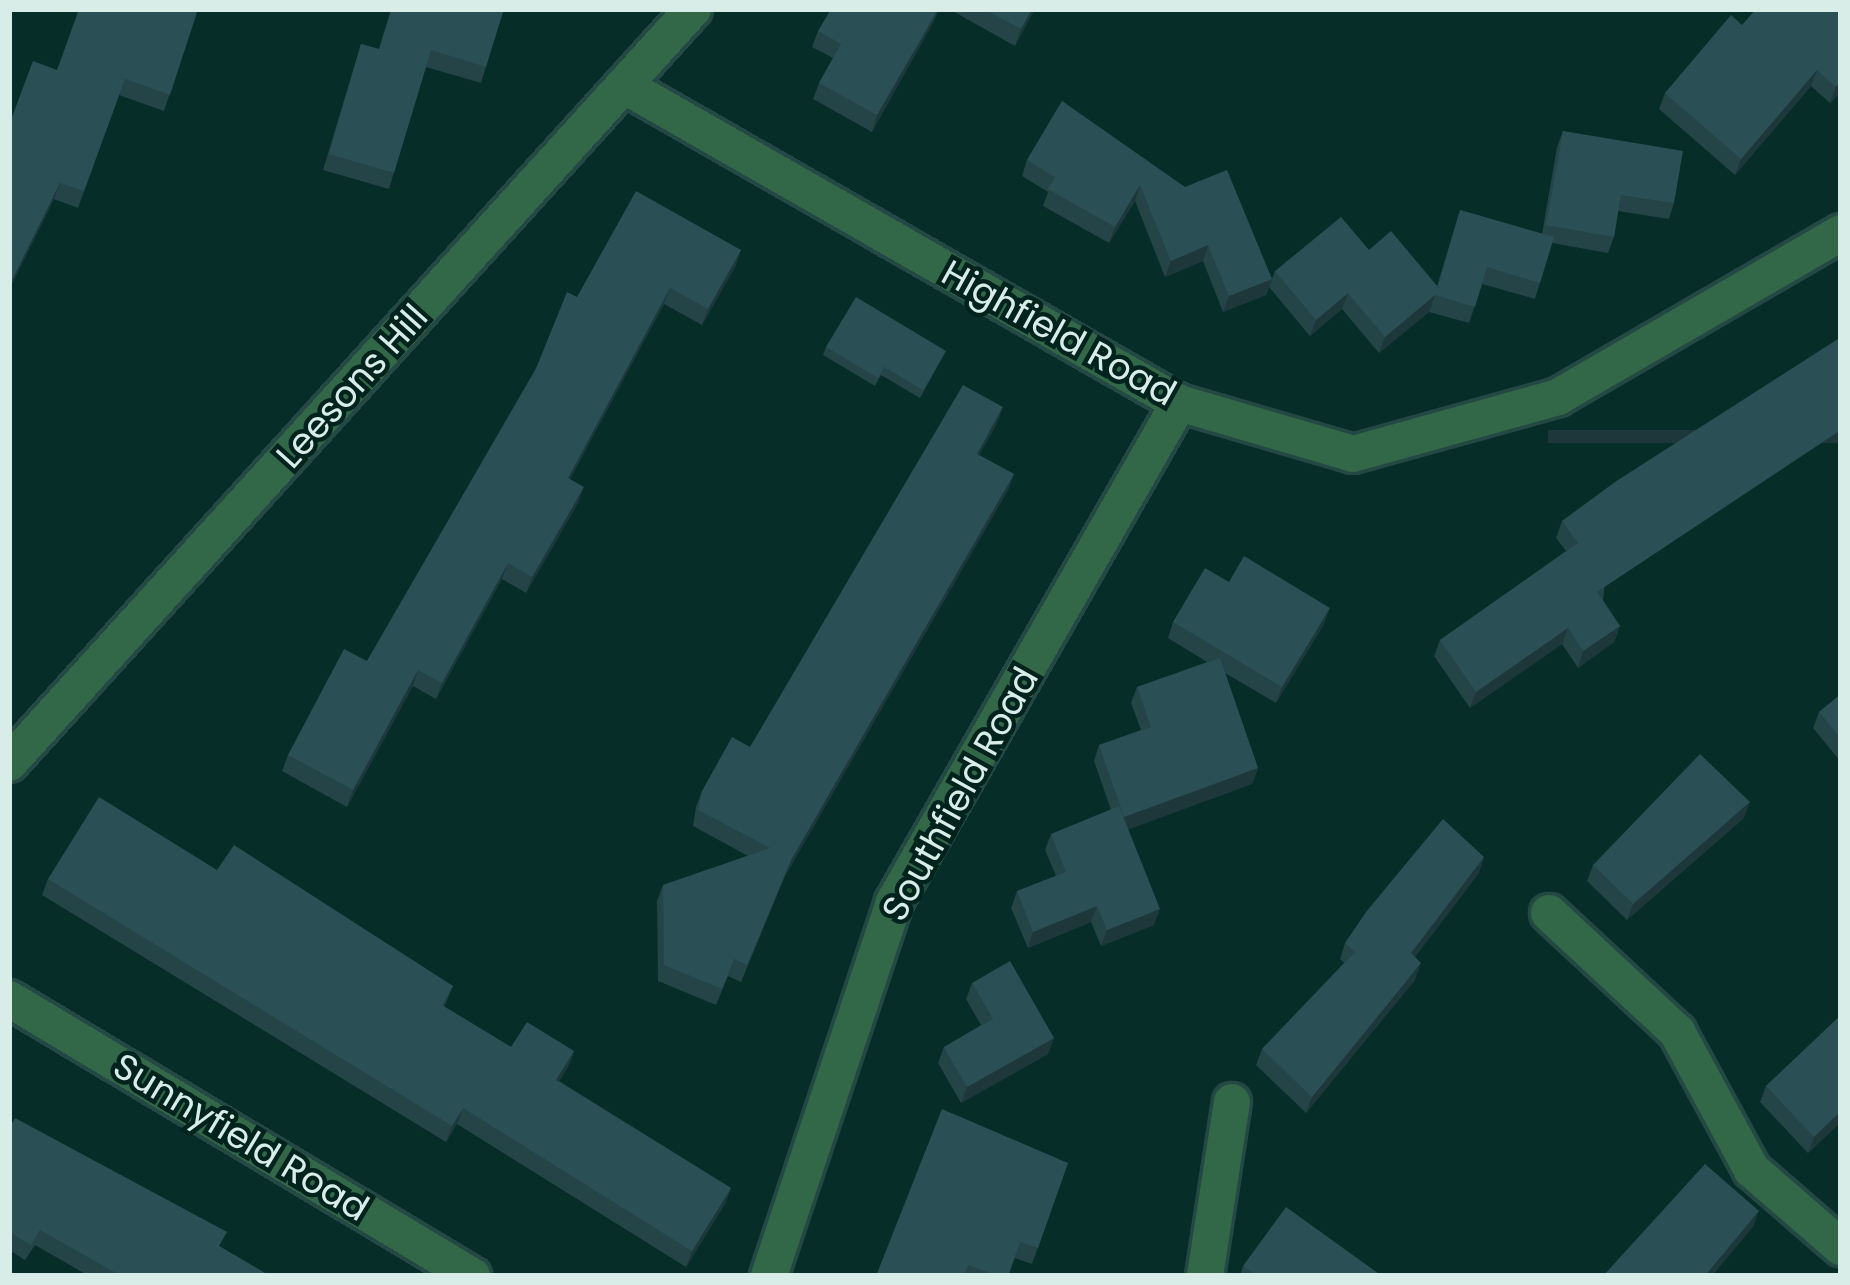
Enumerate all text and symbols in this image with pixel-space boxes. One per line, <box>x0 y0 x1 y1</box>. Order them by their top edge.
street label: Highfield Road <box>935 251 1183 415</box>
street label: Leesons Hill <box>267 295 437 477</box>
street label: Southfield Road <box>873 660 1047 928</box>
street label: Sunnyfield Road <box>106 1044 376 1230</box>

